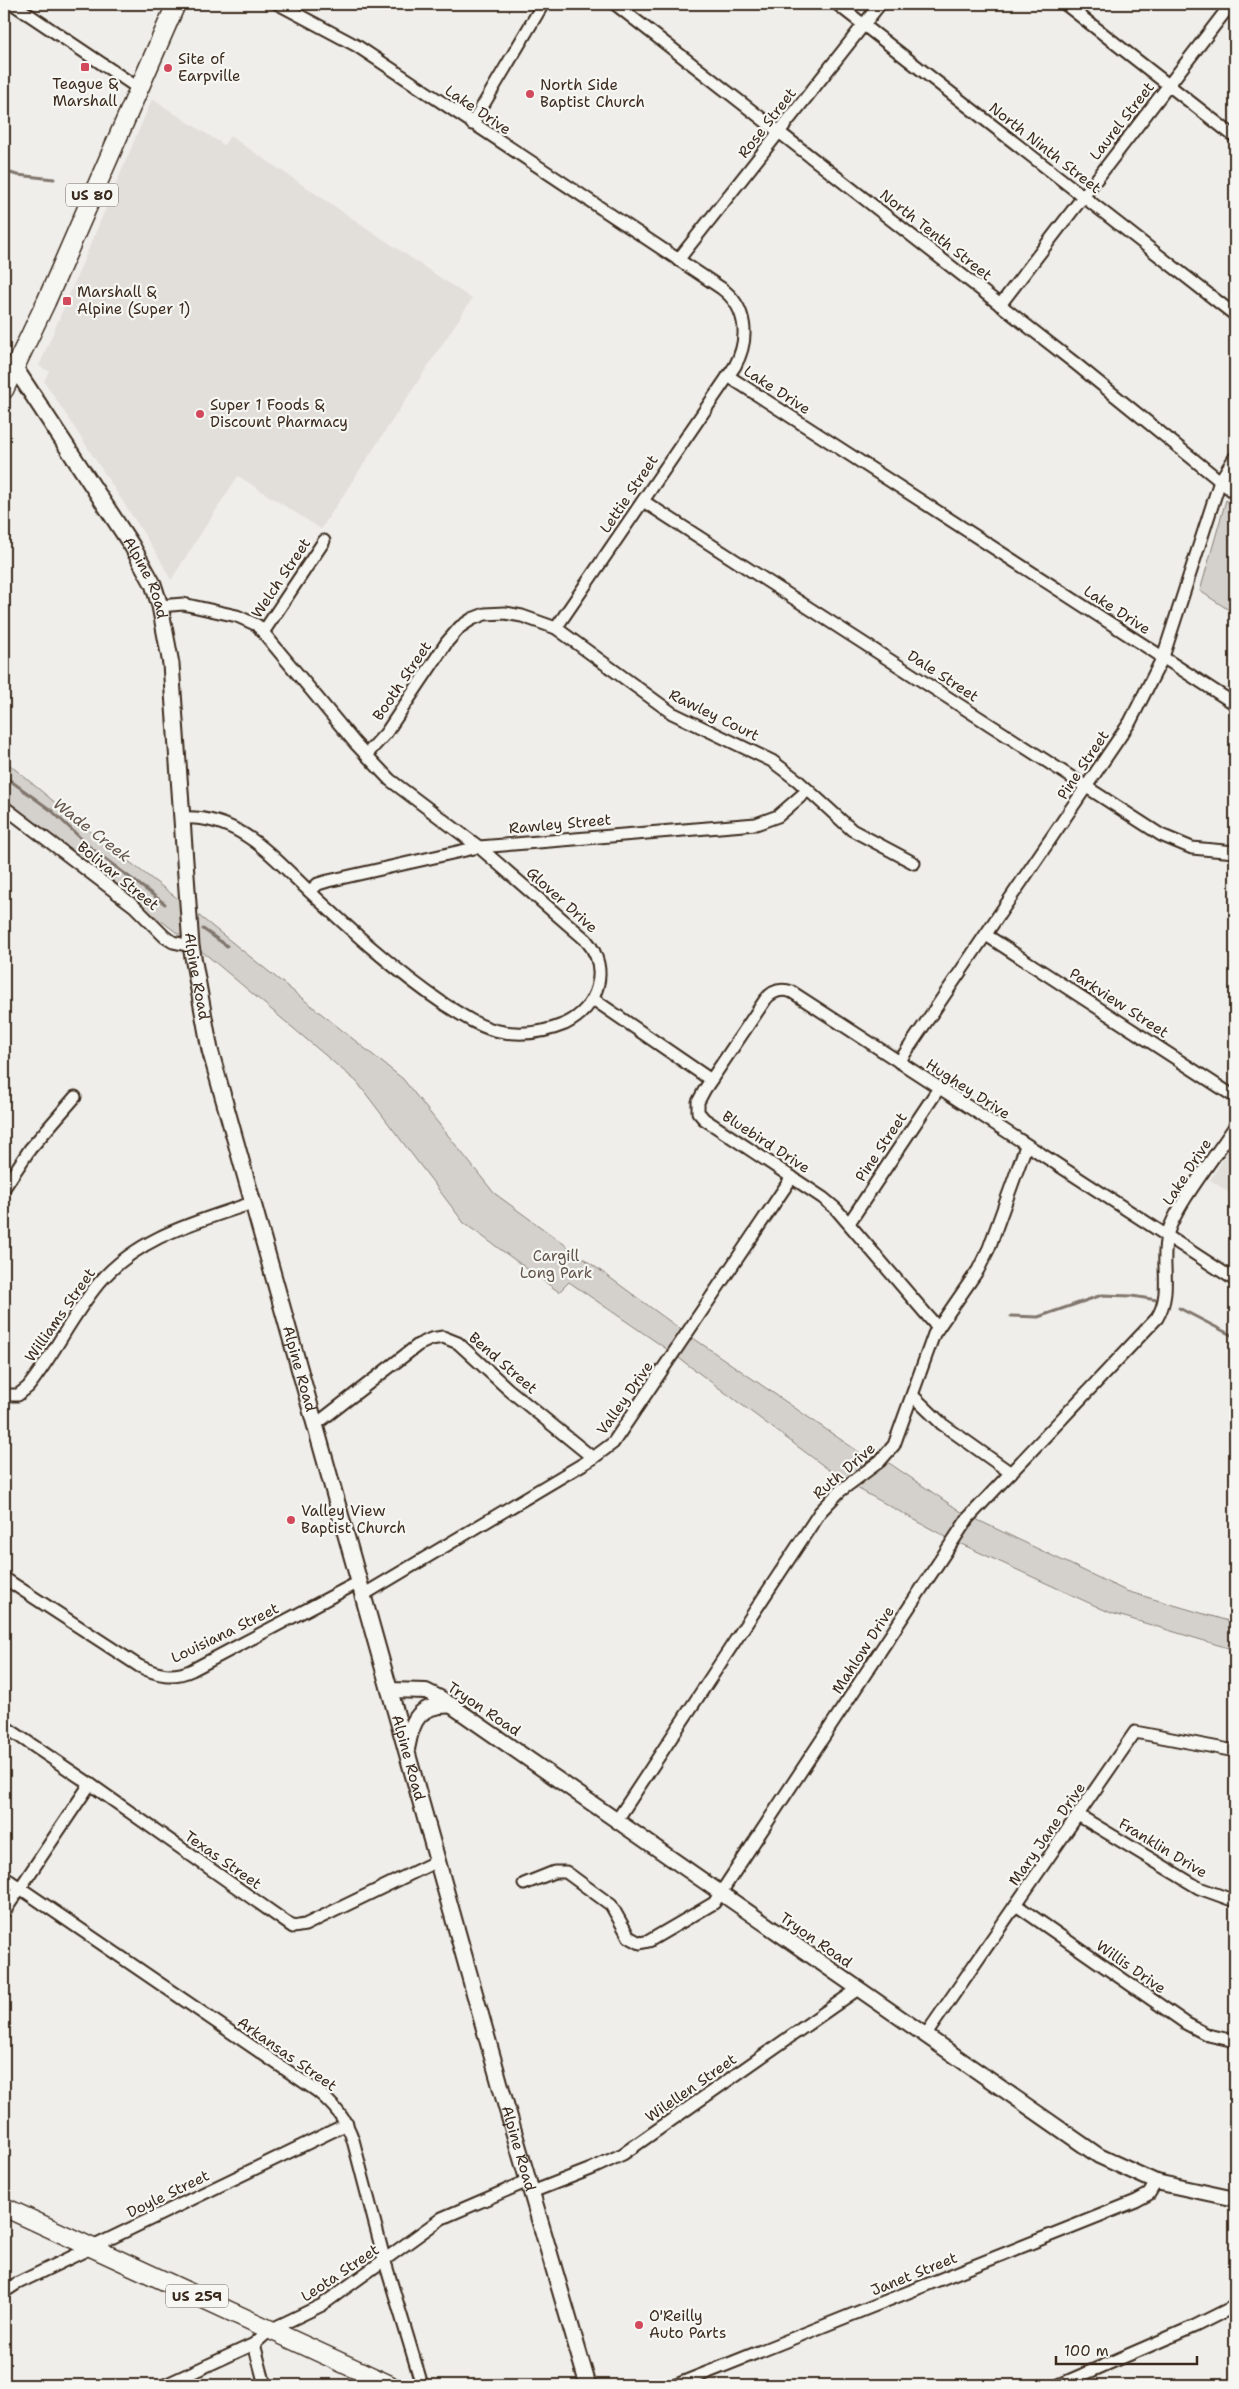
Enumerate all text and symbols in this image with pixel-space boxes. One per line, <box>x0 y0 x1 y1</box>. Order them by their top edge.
place label: Site of Earpville <box>178 49 241 86</box>
marker: Teague & Marshall <box>79 61 91 73</box>
marker: Site of Earpville <box>162 62 174 74</box>
place label: Teague & Marshall <box>52 74 118 111</box>
place label: North Side Baptist Church <box>540 75 645 112</box>
street label: Laurel Street <box>1085 78 1159 164</box>
street label: Lake Drive <box>441 80 515 140</box>
street label: Rose Street <box>733 84 801 162</box>
marker: North Side Baptist Church <box>524 88 536 100</box>
street label: North Ninth Street <box>985 98 1105 198</box>
road number: US 80 <box>66 184 118 206</box>
street label: North Tenth Street <box>876 185 996 285</box>
place label: Marshall & Alpine (Super 1) <box>77 282 190 319</box>
marker: Marshall & Alpine (Super 1) <box>61 295 73 307</box>
street label: Lake Drive <box>740 361 814 419</box>
place label: Super 1 Foods & Discount Pharmacy <box>210 395 348 432</box>
marker: Super 1 Foods & Discount Pharmacy <box>194 408 206 420</box>
street label: Lettie Street <box>595 451 663 537</box>
street label: Alpine Road <box>119 533 172 621</box>
street label: Welch Street <box>247 534 315 622</box>
street label: Lake Drive <box>1080 581 1154 639</box>
street label: Booth Street <box>368 637 436 725</box>
street label: Dale Street <box>904 646 982 706</box>
street label: Rawley Court <box>665 684 763 746</box>
street label: Pine Street <box>1052 726 1114 804</box>
water label: Wade Creek <box>49 793 135 867</box>
street label: Rawley Street <box>508 810 612 838</box>
street label: Bolivar Street <box>73 837 163 915</box>
street label: Glover Drive <box>522 863 602 937</box>
street label: Alpine Road <box>180 932 214 1022</box>
street label: Parkview Street <box>1066 963 1172 1043</box>
street label: Hughey Drive <box>922 1054 1014 1124</box>
street label: Bluebird Drive <box>718 1106 814 1178</box>
street label: Pine Street <box>850 1108 912 1186</box>
street label: Lake Drive <box>1158 1135 1216 1209</box>
park label: Cargill Long Park <box>520 1246 592 1283</box>
street label: Williams Street <box>20 1264 100 1366</box>
street label: Alpine Road <box>278 1324 321 1414</box>
street label: Bend Street <box>464 1328 542 1398</box>
street label: Valley Drive <box>592 1357 658 1439</box>
street label: Ruth Drive <box>809 1438 879 1504</box>
place label: Valley View Baptist Church <box>301 1501 406 1538</box>
marker: Valley View Baptist Church <box>285 1514 297 1526</box>
street label: Louisiana Street <box>168 1598 282 1668</box>
street label: Mahlow Drive <box>827 1602 899 1698</box>
street label: Tryon Road <box>444 1677 525 1741</box>
street label: Alpine Road <box>387 1713 430 1803</box>
street label: Mary Jane Drive <box>1004 1778 1090 1890</box>
street label: Franklin Drive <box>1115 1814 1211 1882</box>
street label: Texas Street <box>181 1826 265 1894</box>
street label: Tryon Road <box>776 1908 857 1973</box>
street label: Willis Drive <box>1092 1936 1170 1998</box>
street label: Arkansas Street <box>233 2012 341 2096</box>
street label: Wilellen Street <box>641 2049 741 2127</box>
street label: Alpine Road <box>497 2103 541 2194</box>
street label: Doyle Street <box>123 2165 213 2223</box>
street label: Leota Street <box>297 2240 383 2306</box>
street label: Janet Street <box>868 2248 960 2300</box>
road number: US 259 <box>166 2284 228 2308</box>
place label: O'Reilly Auto Parts <box>649 2306 726 2343</box>
marker: O'Reilly Auto Parts <box>633 2319 645 2331</box>
scale bar <box>1056 2334 1198 2366</box>
text: 100 m <box>1064 2341 1109 2361</box>

